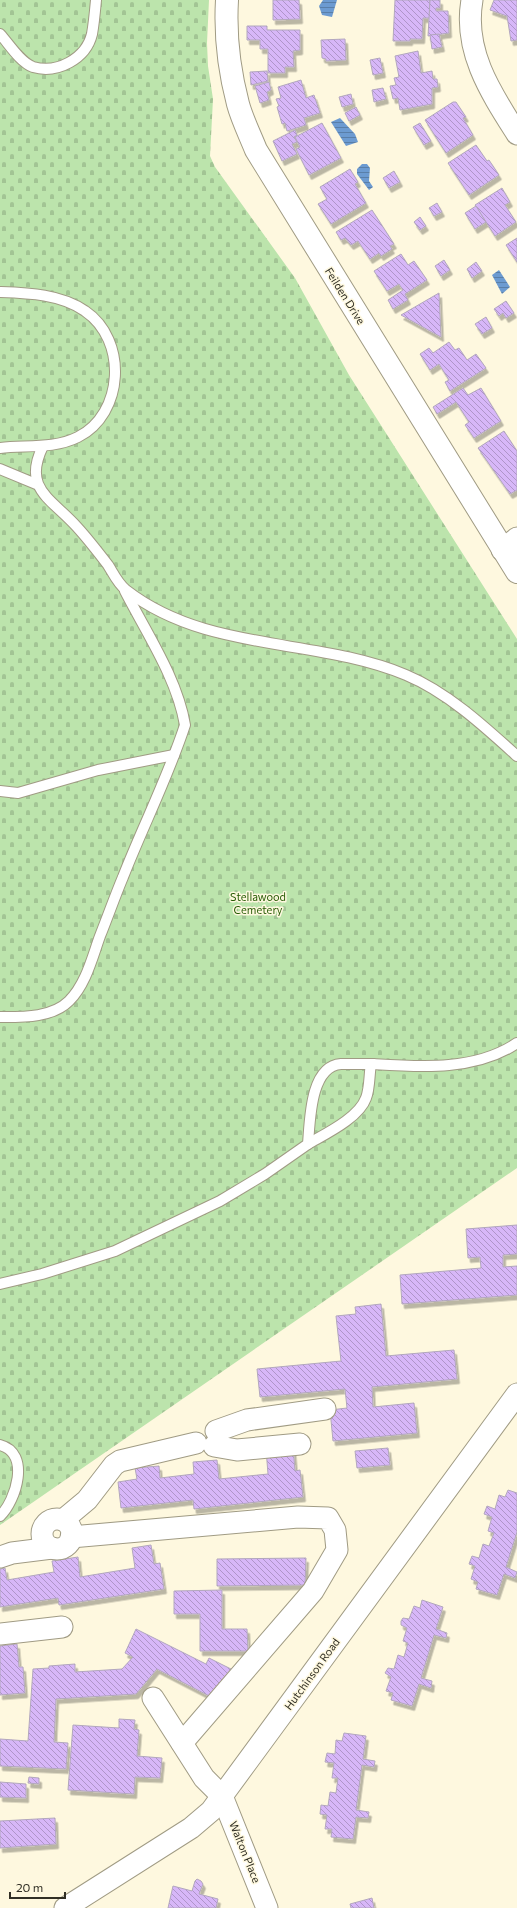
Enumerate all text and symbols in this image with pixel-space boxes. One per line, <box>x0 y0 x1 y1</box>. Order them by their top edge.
street label: Feilden Drive <box>323 265 368 327</box>
park label: Stellawood Cemetery <box>230 890 286 916</box>
street label: Hutchinson Road <box>281 1635 342 1712</box>
street label: Walton Place <box>227 1819 264 1885</box>
scale bar <box>10 1874 65 1900</box>
text: 20 m <box>16 1880 43 1894</box>

